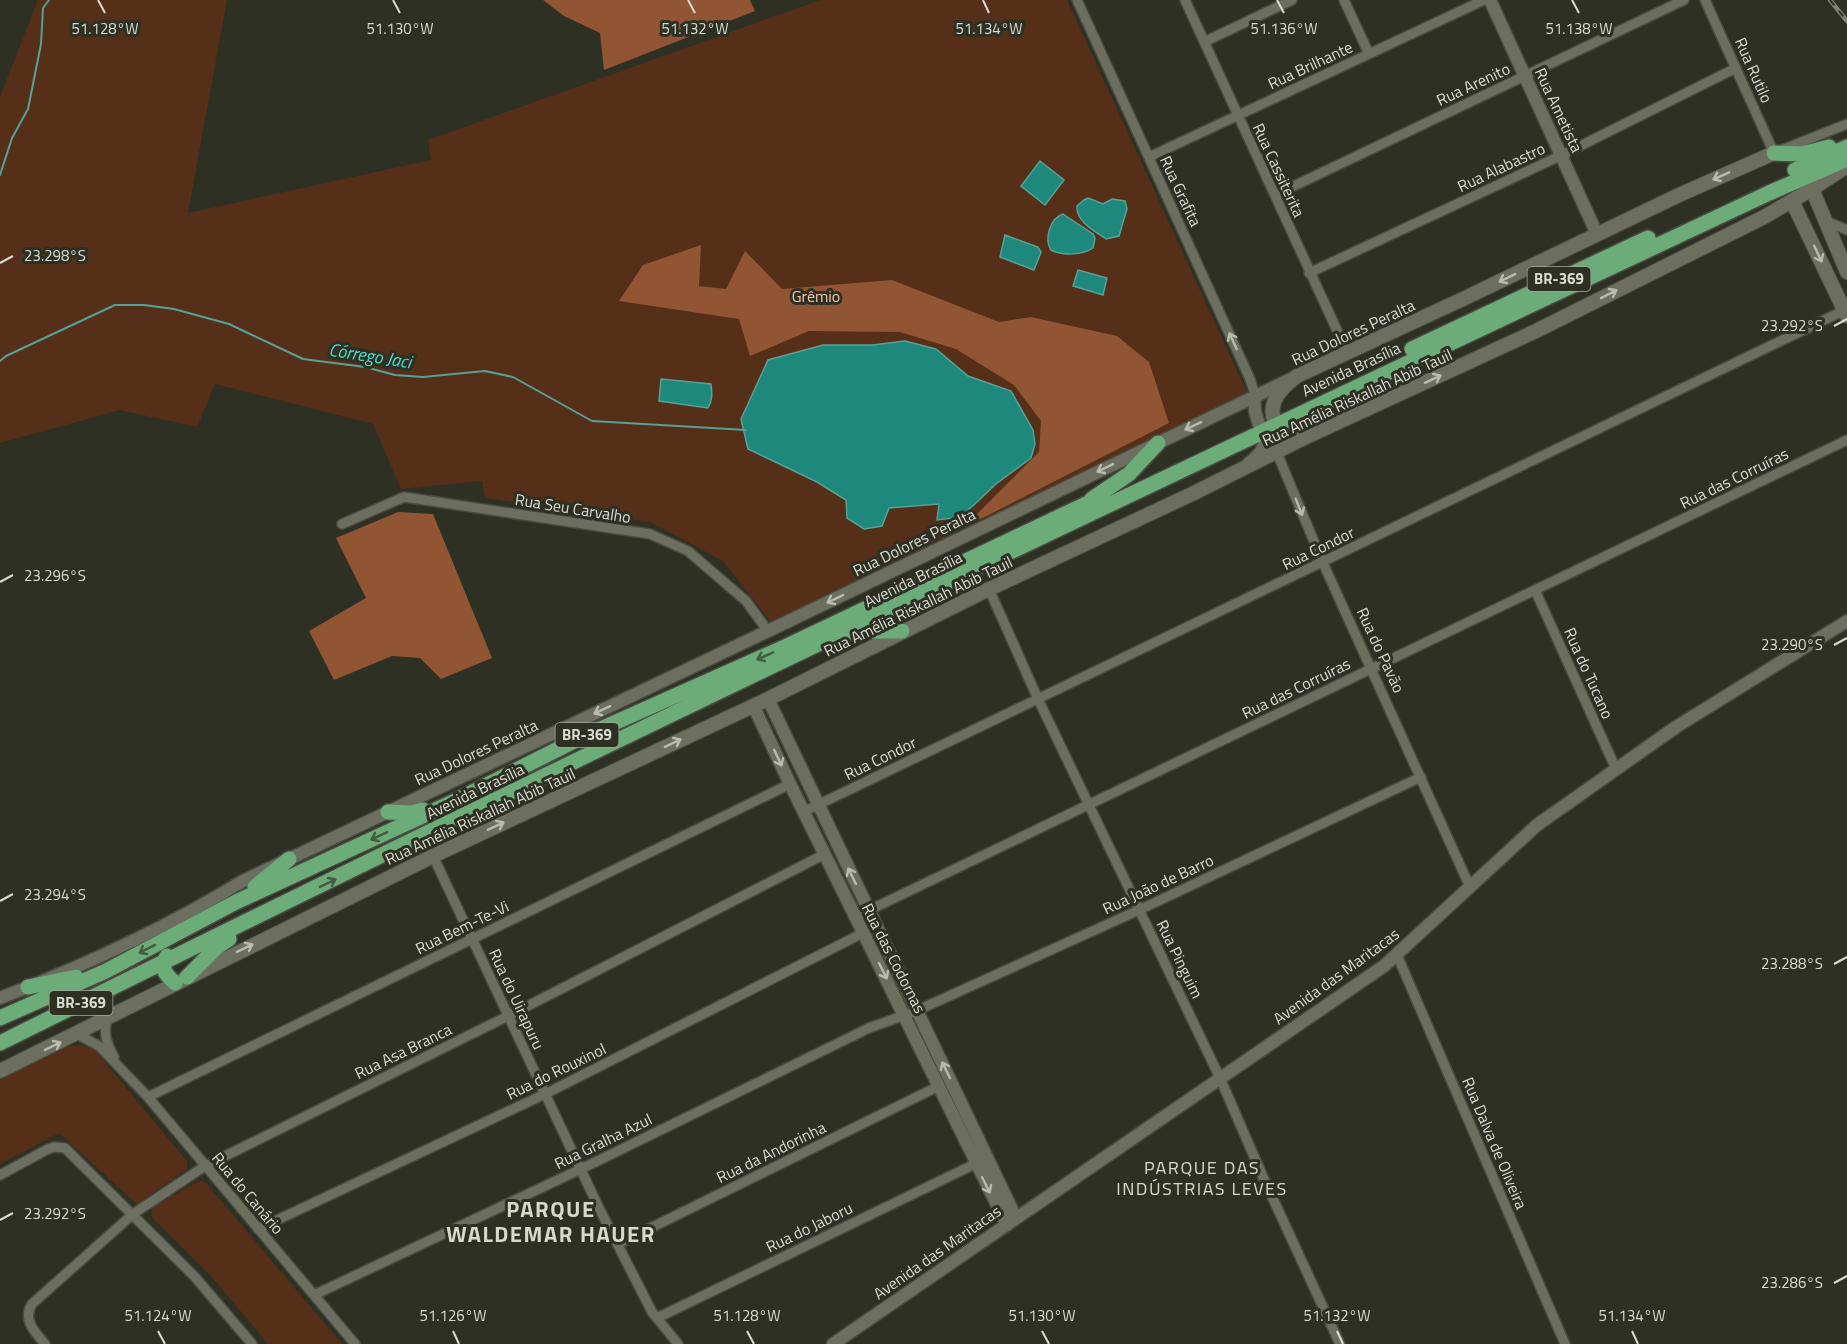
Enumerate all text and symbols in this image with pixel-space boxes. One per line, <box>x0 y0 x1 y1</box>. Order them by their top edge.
text: 51.128°W <box>72 17 138 40</box>
text: 51.130°W <box>367 17 433 40</box>
text: 51.132°W <box>662 17 728 40</box>
text: 51.134°W <box>956 17 1022 40</box>
text: 51.136°W <box>1251 17 1317 40</box>
text: 51.138°W <box>1546 17 1612 40</box>
street label: Rua Rutilo <box>1729 33 1779 107</box>
street label: Rua Brilhante <box>1264 35 1356 95</box>
street label: Rua Arenito <box>1432 56 1514 112</box>
street label: Rua Ametista <box>1529 64 1589 156</box>
street label: Rua Cassiterita <box>1247 119 1311 221</box>
street label: Rua Alabastro <box>1453 136 1549 198</box>
street label: Rua Grafita <box>1154 152 1208 230</box>
one-way arrow <box>1712 171 1730 183</box>
text: 23.298°S <box>24 244 86 267</box>
one-way arrow <box>1813 244 1825 262</box>
road number: BR-369 <box>1528 267 1590 291</box>
one-way arrow <box>1498 272 1516 284</box>
park label: Grêmio <box>792 284 840 308</box>
one-way arrow <box>1600 288 1617 300</box>
street label: Rua Dolores Peralta <box>1287 293 1419 371</box>
text: 23.292°S <box>1761 314 1823 337</box>
one-way arrow <box>1226 333 1238 351</box>
water label: Córrego Jaci <box>327 336 416 376</box>
street label: Avenida Brasília <box>1298 336 1404 402</box>
street label: Rua Amélia Riskallah Abib Tauil <box>1258 342 1456 452</box>
one-way arrow <box>1424 372 1442 384</box>
one-way arrow <box>1184 421 1202 433</box>
street label: Rua das Corruíras <box>1676 441 1792 515</box>
one-way arrow <box>1096 463 1114 475</box>
street label: Rua Seu Carvalho <box>513 487 633 529</box>
one-way arrow <box>1294 497 1305 516</box>
street label: Rua Dolores Peralta <box>849 502 979 582</box>
street label: Rua Condor <box>1278 520 1359 576</box>
street label: Avenida Brasília <box>860 545 966 613</box>
street label: Rua Amélia Riskallah Abib Tauil <box>819 550 1017 662</box>
text: 23.296°S <box>24 564 86 587</box>
one-way arrow <box>826 593 844 605</box>
street label: Rua do Pavão <box>1351 603 1411 697</box>
street label: Rua do Tucano <box>1558 623 1620 723</box>
text: 23.290°S <box>1761 633 1823 656</box>
one-way arrow <box>756 651 774 662</box>
street label: Rua das Corruíras <box>1238 651 1354 725</box>
one-way arrow <box>594 704 612 716</box>
street label: Rua Dolores Peralta <box>410 713 542 791</box>
road number: BR-369 <box>556 723 618 747</box>
street label: Rua Condor <box>840 730 921 786</box>
one-way arrow <box>663 737 681 749</box>
one-way arrow <box>773 749 785 767</box>
street label: Avenida Brasília <box>422 757 528 825</box>
street label: Rua Amélia Riskallah Abib Tauil <box>381 761 579 871</box>
one-way arrow <box>487 819 505 831</box>
one-way arrow <box>371 830 389 842</box>
street label: Rua João de Barro <box>1098 848 1218 920</box>
one-way arrow <box>845 867 857 885</box>
one-way arrow <box>319 876 337 888</box>
text: 23.294°S <box>24 883 86 906</box>
street label: Rua Bem-Te-Vi <box>411 894 513 960</box>
street label: Rua das Codornas <box>856 899 932 1017</box>
street label: Rua Pinguim <box>1151 916 1209 1002</box>
street label: Avenida das Maritacas <box>1268 922 1404 1030</box>
one-way arrow <box>236 942 254 953</box>
one-way arrow <box>139 944 157 956</box>
street label: Rua do Uirapuru <box>483 945 551 1053</box>
text: 23.288°S <box>1761 952 1823 975</box>
one-way arrow <box>877 962 889 979</box>
road number: BR-369 <box>50 991 112 1015</box>
street label: Rua Asa Branca <box>350 1017 456 1085</box>
street label: Rua do Rouxinol <box>502 1036 610 1106</box>
one-way arrow <box>43 1039 61 1051</box>
one-way arrow <box>939 1062 951 1080</box>
street label: Rua Dalva de Oliveira <box>1456 1073 1534 1213</box>
street label: Rua Gralha Azul <box>550 1107 656 1175</box>
street label: Rua da Andorinha <box>712 1115 830 1189</box>
street label: Rua do Canário <box>206 1147 290 1239</box>
district label: PARQUE DAS INDÚSTRIAS LEVES <box>1116 1154 1288 1202</box>
one-way arrow <box>981 1175 992 1193</box>
district label: PARQUE WALDEMAR HAUER <box>446 1192 656 1251</box>
street label: Rua do Jaboru <box>762 1196 856 1258</box>
street label: Avenida das Maritacas <box>868 1199 1006 1305</box>
text: 23.292°S <box>24 1202 86 1225</box>
text: 23.286°S <box>1761 1271 1823 1294</box>
text: 51.124°W <box>125 1304 191 1327</box>
text: 51.126°W <box>420 1304 486 1327</box>
text: 51.128°W <box>714 1304 780 1327</box>
text: 51.130°W <box>1009 1304 1075 1327</box>
text: 51.132°W <box>1304 1304 1370 1327</box>
text: 51.134°W <box>1599 1304 1665 1327</box>

